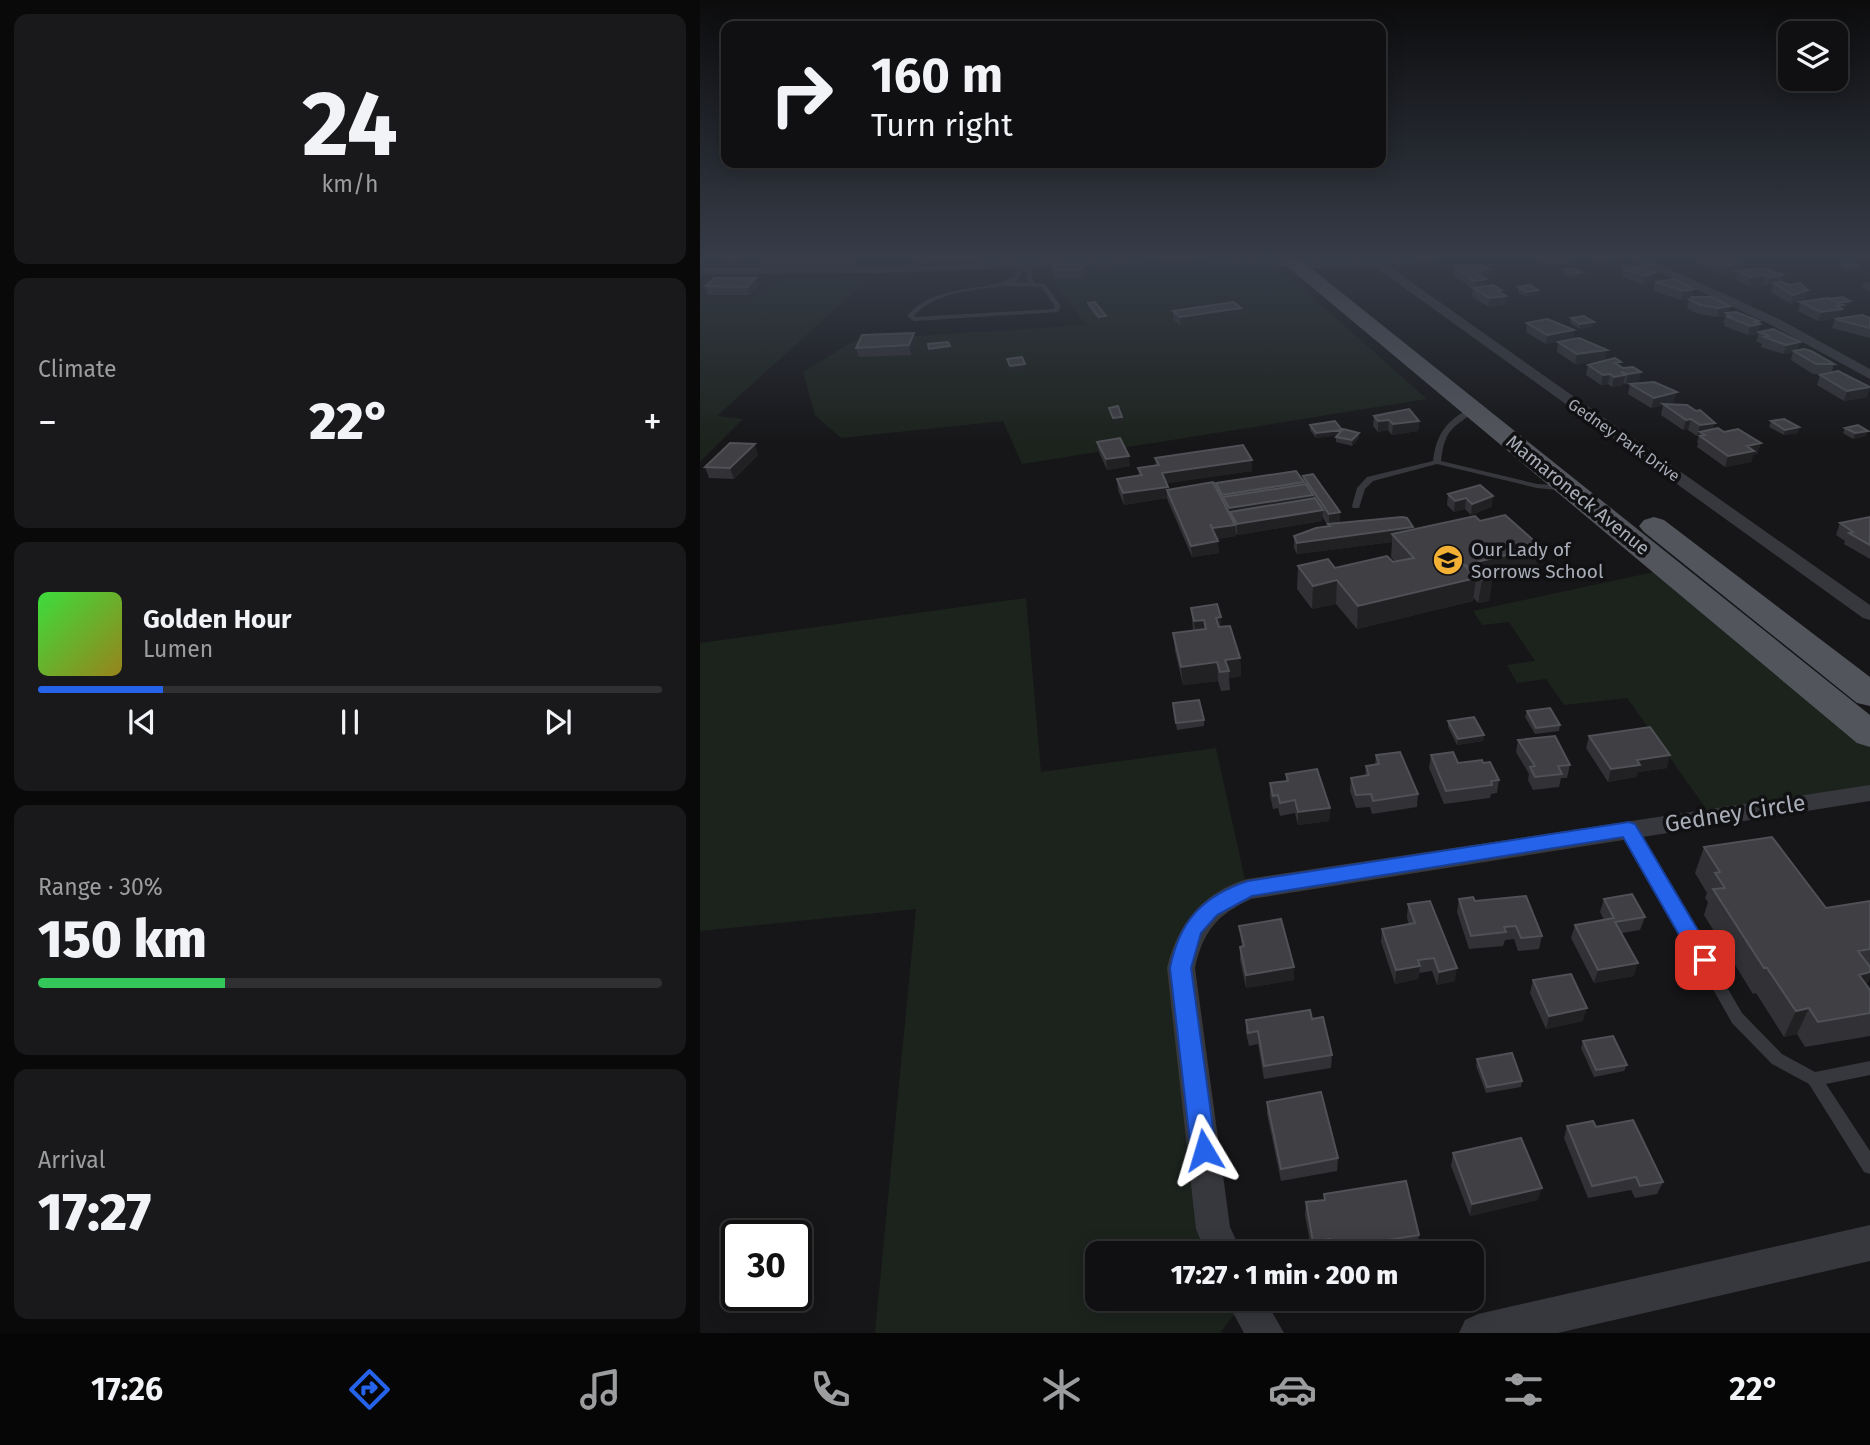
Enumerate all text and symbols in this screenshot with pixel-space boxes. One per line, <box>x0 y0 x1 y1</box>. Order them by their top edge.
map controls <box>1778 21 1848 91</box>
button: layers <box>1778 21 1848 91</box>
text: 160 m <box>871 46 1003 105</box>
icon: right <box>756 49 847 140</box>
text: 24 <box>302 70 398 179</box>
text: Turn right <box>871 106 1013 144</box>
text: km/h <box>322 170 378 198</box>
text: Climate <box>38 355 117 383</box>
text: 22° <box>309 390 391 453</box>
street label: Gedney Park Drive <box>1565 394 1683 486</box>
text: − <box>38 399 57 445</box>
text: + <box>643 399 662 445</box>
street label: Mamaroneck Avenue <box>1502 430 1654 560</box>
place label: Our Lady of Sorrows School <box>1471 538 1604 583</box>
school or university icon: Our Lady of Sorrows School <box>1431 543 1465 577</box>
text: Golden Hour <box>143 604 291 635</box>
text: Lumen <box>143 635 213 663</box>
icon: previous <box>123 703 161 741</box>
icon: pause <box>331 703 369 741</box>
icon: next <box>539 703 577 741</box>
street label: Gedney Circle <box>1663 788 1807 838</box>
text: Range · 30% <box>38 873 163 901</box>
text: 150 km <box>38 908 207 971</box>
pin <box>1675 930 1735 990</box>
icon: arrive <box>1686 941 1724 979</box>
position arrow <box>1167 1113 1241 1187</box>
text: Arrival <box>38 1146 105 1174</box>
text: 17:27 <box>38 1181 151 1244</box>
speed limit sign: 30 <box>721 1220 812 1311</box>
text: 17:27 · 1 min · 200 m <box>1171 1260 1398 1291</box>
icon: directions <box>345 1365 394 1414</box>
icon: music <box>576 1365 625 1414</box>
icon: phone <box>806 1365 855 1414</box>
icon: climate <box>1037 1365 1086 1414</box>
icon: car <box>1268 1365 1317 1414</box>
icon: filters <box>1499 1365 1548 1414</box>
text: 17:26 <box>91 1370 163 1408</box>
text: 22° <box>1729 1370 1779 1408</box>

